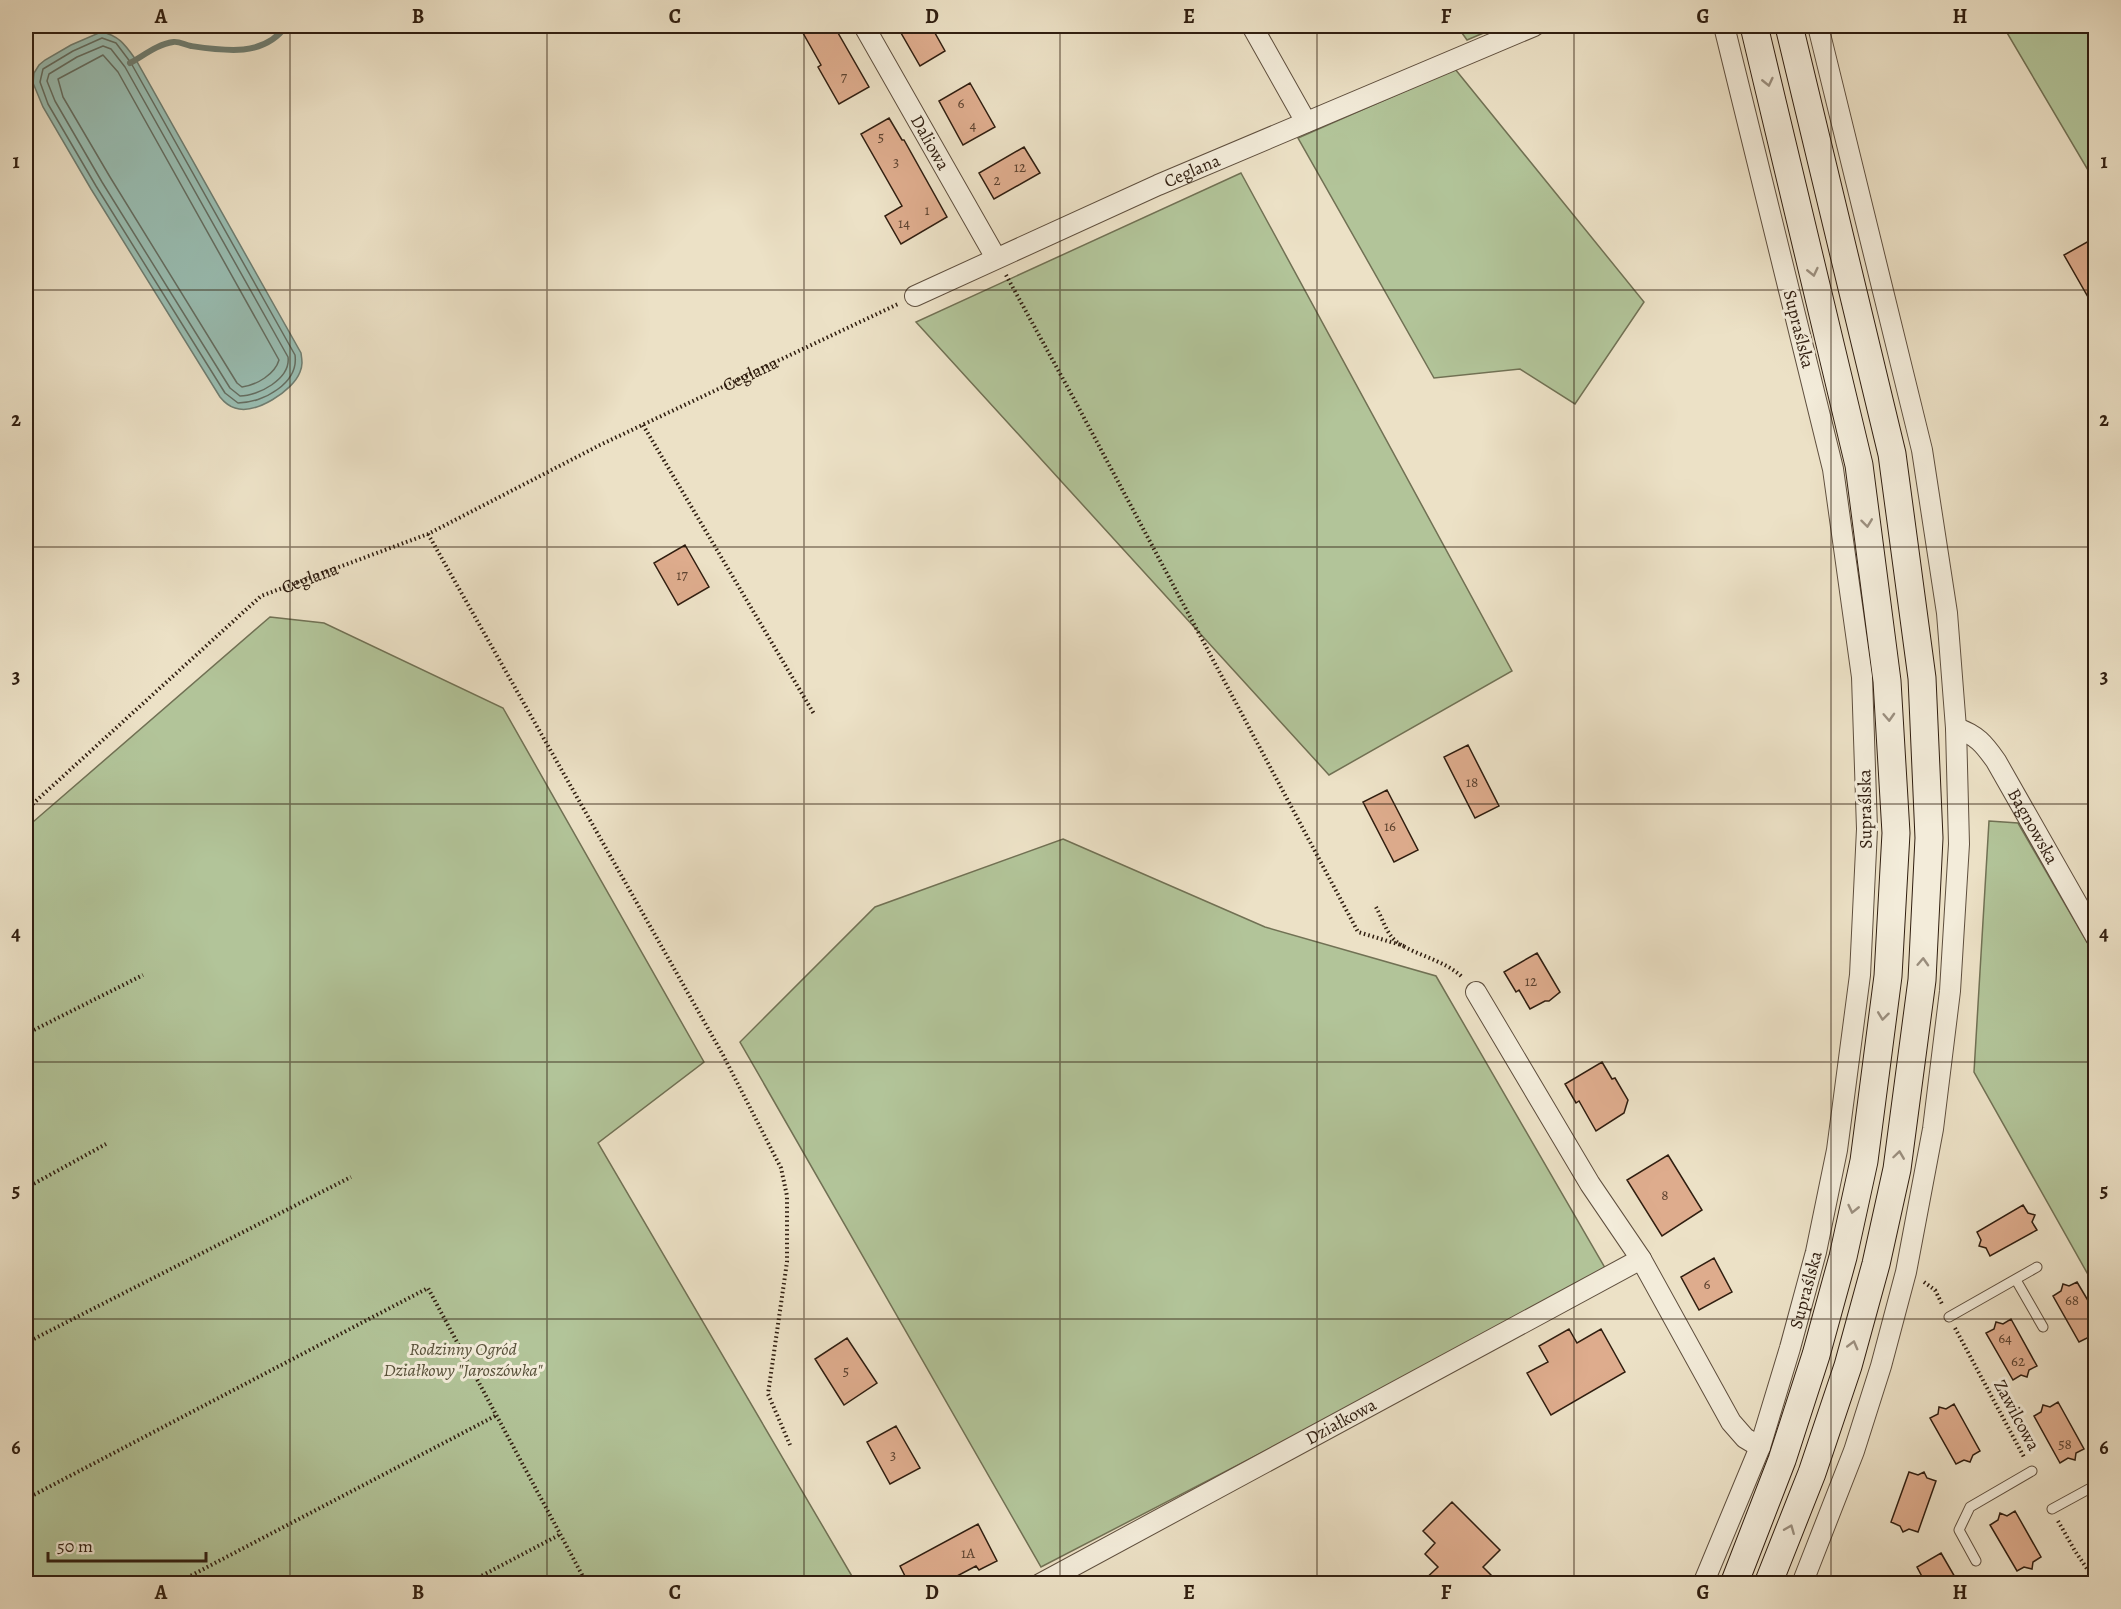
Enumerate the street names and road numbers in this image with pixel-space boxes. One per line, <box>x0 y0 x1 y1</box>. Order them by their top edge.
street label: Daliowa <box>905 110 956 175</box>
street label: Ceglana <box>1160 148 1224 193</box>
street label: Supraślska <box>1778 287 1820 371</box>
street label: Ceglana <box>719 350 783 397</box>
street label: Ceglana <box>278 556 342 599</box>
street label: Supraślska <box>1852 768 1878 849</box>
street label: Bagnowska <box>2002 784 2064 869</box>
street label: Supraślska <box>1784 1248 1828 1332</box>
street label: Zawilcowa <box>1988 1375 2046 1455</box>
street label: Działkowa <box>1301 1392 1381 1450</box>

